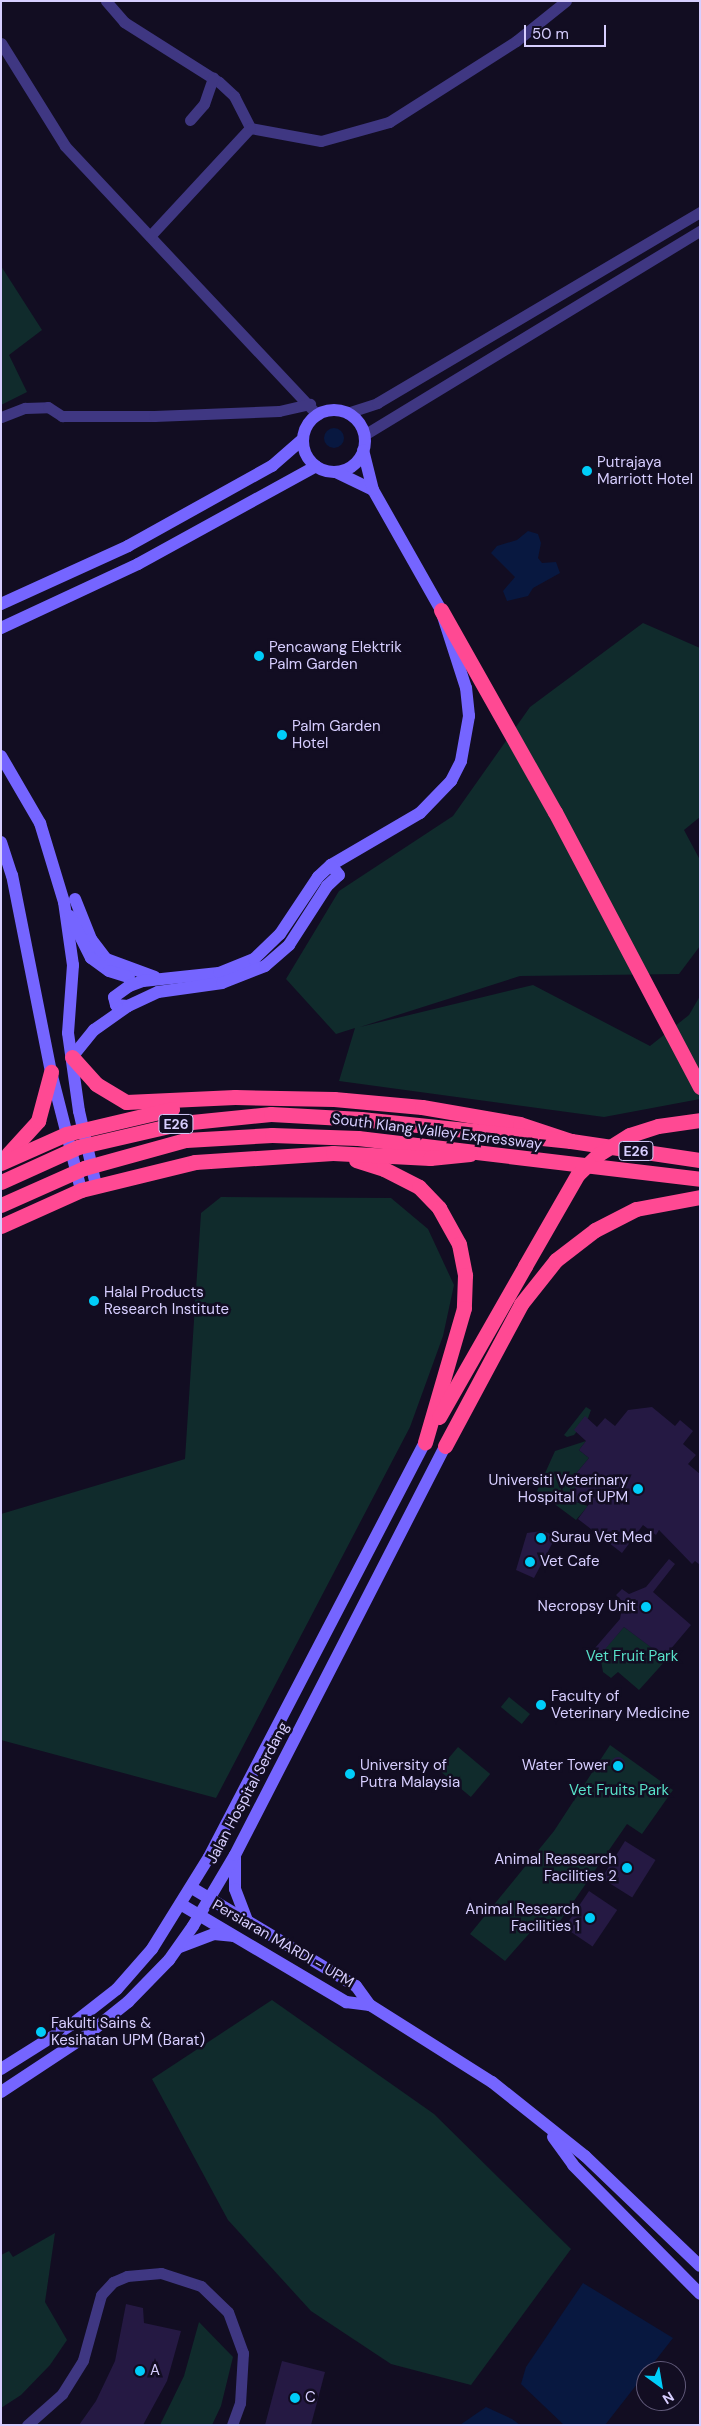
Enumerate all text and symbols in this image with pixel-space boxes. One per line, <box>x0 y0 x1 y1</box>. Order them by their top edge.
scale bar <box>526 15 608 47</box>
text: 50 m <box>532 24 569 44</box>
place label: Putrajaya Marriott Hotel <box>597 453 693 488</box>
marker: Putrajaya Marriott Hotel <box>581 465 593 477</box>
place label: Pencawang Elektrik Palm Garden <box>269 638 402 673</box>
marker: Pencawang Elektrik Palm Garden <box>253 650 265 662</box>
place label: Palm Garden Hotel <box>292 717 381 752</box>
marker: Palm Garden Hotel <box>276 729 288 741</box>
street label: South Klang Valley Expressway <box>331 1110 543 1154</box>
road number: E26 <box>157 1112 195 1136</box>
road number: E26 <box>617 1140 655 1162</box>
place label: Halal Products Research Institute <box>104 1283 229 1318</box>
marker: Halal Products Research Institute <box>88 1295 100 1307</box>
place label: Universiti Veterinary Hospital of UPM <box>488 1471 628 1506</box>
marker: Universiti Veterinary Hospital of UPM <box>632 1483 644 1495</box>
place label: Surau Vet Med <box>551 1529 652 1547</box>
marker: Surau Vet Med <box>535 1532 547 1544</box>
place label: Vet Cafe <box>540 1553 599 1571</box>
marker: Vet Cafe <box>524 1556 536 1568</box>
place label: Necropsy Unit <box>538 1598 636 1616</box>
marker: Necropsy Unit <box>640 1601 652 1613</box>
park label: Vet Fruit Park <box>586 1648 678 1666</box>
place label: Faculty of Veterinary Medicine <box>551 1687 690 1722</box>
marker: Faculty of Veterinary Medicine <box>535 1699 547 1711</box>
street label: Jalan Hospital Serdang <box>203 1719 293 1867</box>
place label: University of Putra Malaysia <box>360 1756 460 1791</box>
place label: Water Tower <box>522 1757 608 1775</box>
marker: Water Tower <box>612 1760 624 1772</box>
marker: University of Putra Malaysia <box>344 1768 356 1780</box>
park label: Vet Fruits Park <box>569 1782 669 1800</box>
place label: Animal Reasearch Facilities 2 <box>494 1850 617 1885</box>
marker: Animal Reasearch Facilities 2 <box>621 1862 633 1874</box>
street label: Persiaran MARDI - UPM <box>209 1896 357 1992</box>
place label: Animal Research Facilities 1 <box>465 1900 580 1935</box>
marker: Animal Research Facilities 1 <box>584 1912 596 1924</box>
place label: Fakulti Sains & Kesihatan UPM (Barat) <box>51 2014 205 2049</box>
marker: Fakulti Sains & Kesihatan UPM (Barat) <box>35 2026 47 2038</box>
north arrow <box>636 2361 686 2411</box>
place label: A <box>150 2362 160 2380</box>
marker: A <box>134 2365 146 2377</box>
text: N <box>659 2388 678 2408</box>
place label: C <box>305 2389 316 2407</box>
marker: C <box>289 2392 301 2404</box>

